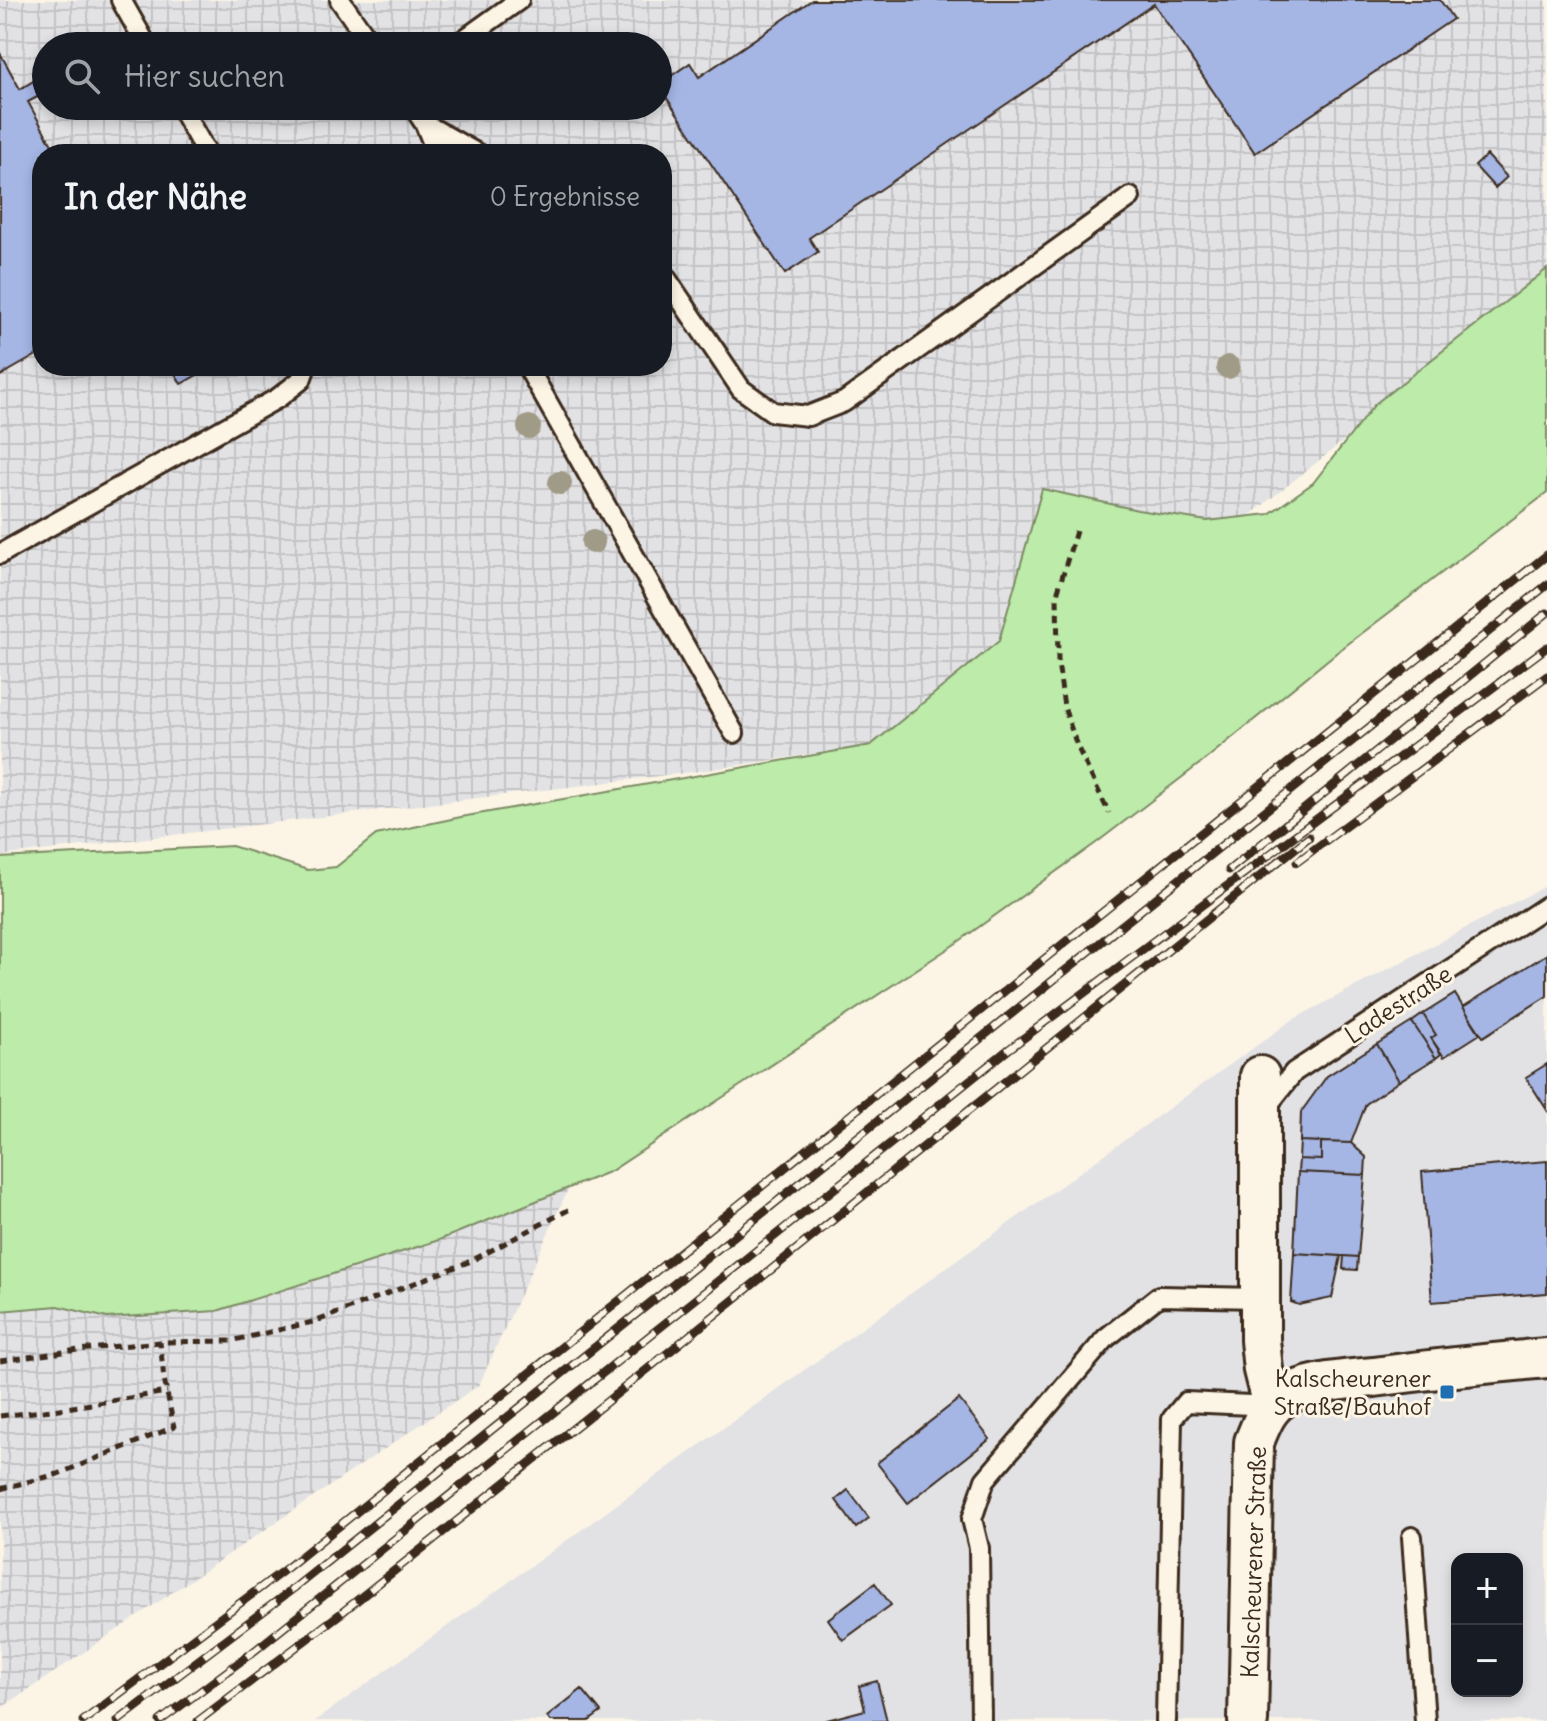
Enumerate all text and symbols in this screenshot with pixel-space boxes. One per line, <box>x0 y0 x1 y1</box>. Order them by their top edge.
search box <box>32 32 672 120</box>
icon: search <box>60 54 104 98</box>
text: Hier suchen <box>124 57 285 95</box>
text: In der Nähe <box>64 175 247 218</box>
text: 0 Ergebnisse <box>490 180 640 213</box>
street label: Ladestraße <box>1339 958 1457 1050</box>
place label: Kalscheurener Straße/Bauhof <box>1274 1363 1432 1421</box>
marker: Kalscheurener Straße/Bauhof <box>1438 1383 1456 1401</box>
street label: Kalscheurener Straße <box>1234 1445 1272 1679</box>
map controls <box>1451 1553 1523 1697</box>
button: + <box>1451 1553 1523 1625</box>
button: − <box>1451 1625 1523 1697</box>

